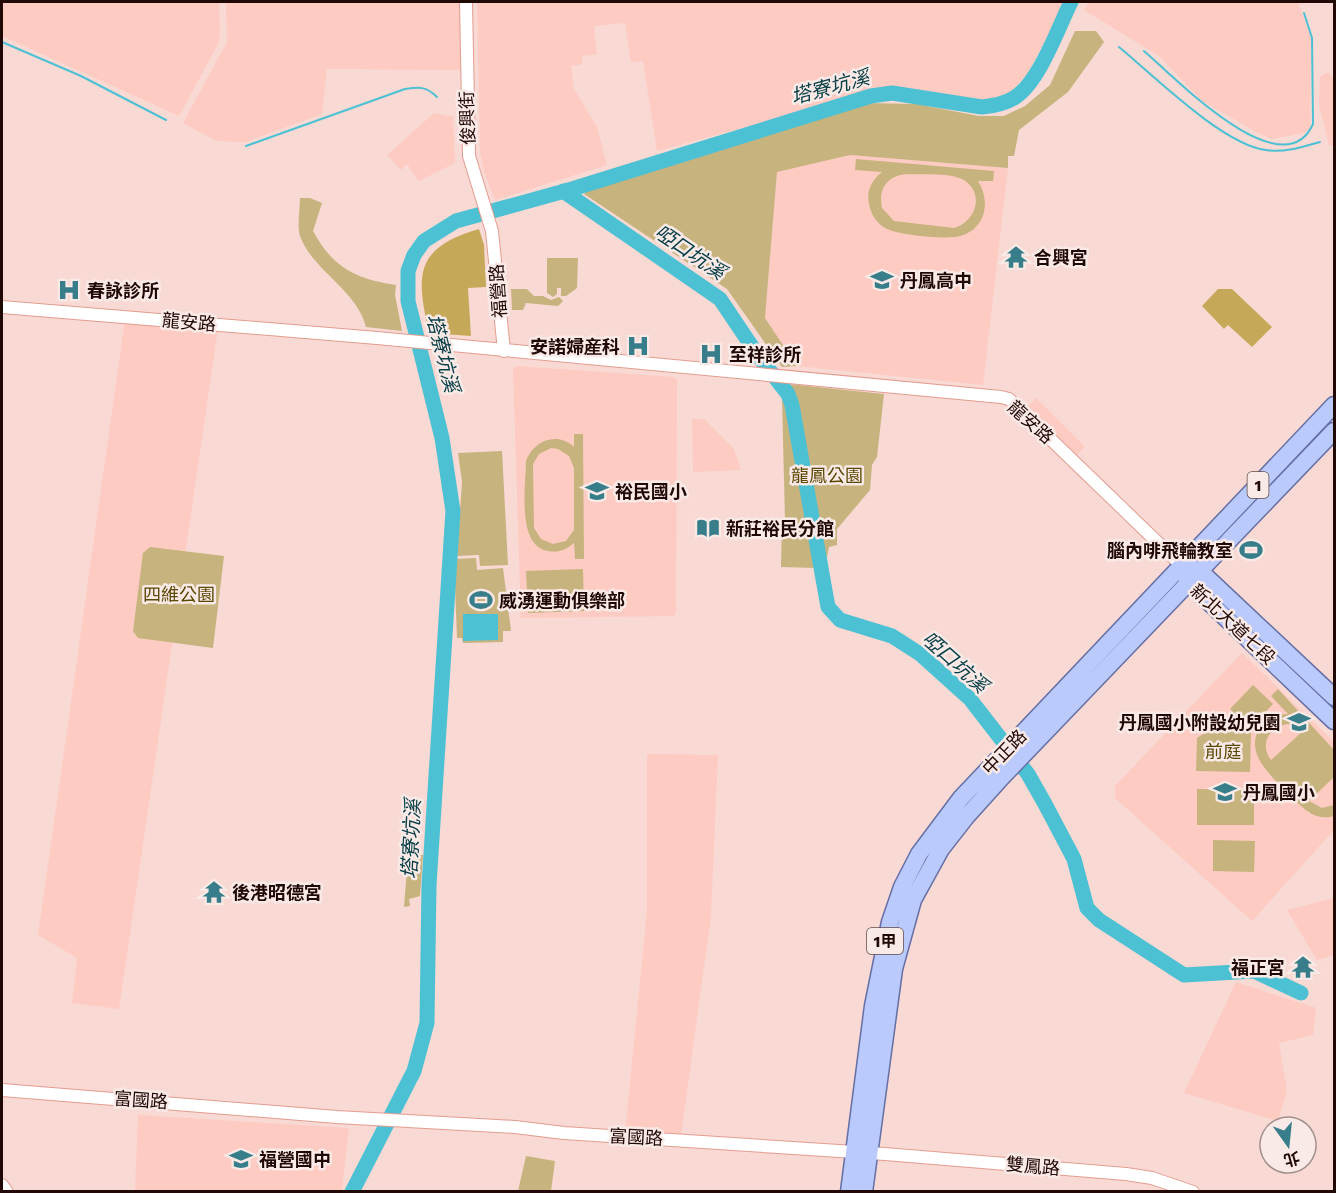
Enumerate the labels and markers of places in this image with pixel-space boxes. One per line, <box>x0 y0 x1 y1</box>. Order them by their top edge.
temple icon: 合興宮 <box>1003 244 1029 270</box>
place label: 合興宮 <box>1034 247 1088 268</box>
school or university icon: 丹鳳高中 <box>869 267 895 293</box>
place label: 丹鳳高中 <box>900 270 972 291</box>
hospital icon: 春詠診所 <box>56 277 82 303</box>
place label: 春詠診所 <box>87 280 159 301</box>
hospital icon: 安諾婦産科 <box>625 333 651 359</box>
place label: 安諾婦産科 <box>530 336 620 357</box>
hospital icon: 至祥診所 <box>698 341 724 367</box>
place label: 至祥診所 <box>729 344 801 365</box>
school or university icon: 裕民國小 <box>584 478 610 504</box>
place label: 裕民國小 <box>615 481 687 502</box>
library icon: 新莊裕民分館 <box>695 515 721 541</box>
place label: 新莊裕民分館 <box>726 518 834 539</box>
sports icon: 腦內啡飛輪教室 <box>1238 537 1264 563</box>
place label: 腦內啡飛輪教室 <box>1107 540 1233 561</box>
sports icon: 威湧運動俱樂部 <box>468 587 494 613</box>
place label: 威湧運動俱樂部 <box>499 590 625 611</box>
school or university icon: 丹鳳國小附設幼兒園 <box>1286 709 1312 735</box>
place label: 丹鳳國小附設幼兒園 <box>1119 712 1281 733</box>
school or university icon: 丹鳳國小 <box>1212 779 1238 805</box>
place label: 丹鳳國小 <box>1243 782 1315 803</box>
temple icon: 後港昭德宮 <box>201 879 227 905</box>
place label: 後港昭德宮 <box>232 882 322 903</box>
temple icon: 福正宮 <box>1290 954 1316 980</box>
place label: 福正宮 <box>1231 957 1285 978</box>
school or university icon: 福營國中 <box>228 1146 254 1172</box>
place label: 福營國中 <box>259 1149 331 1170</box>

